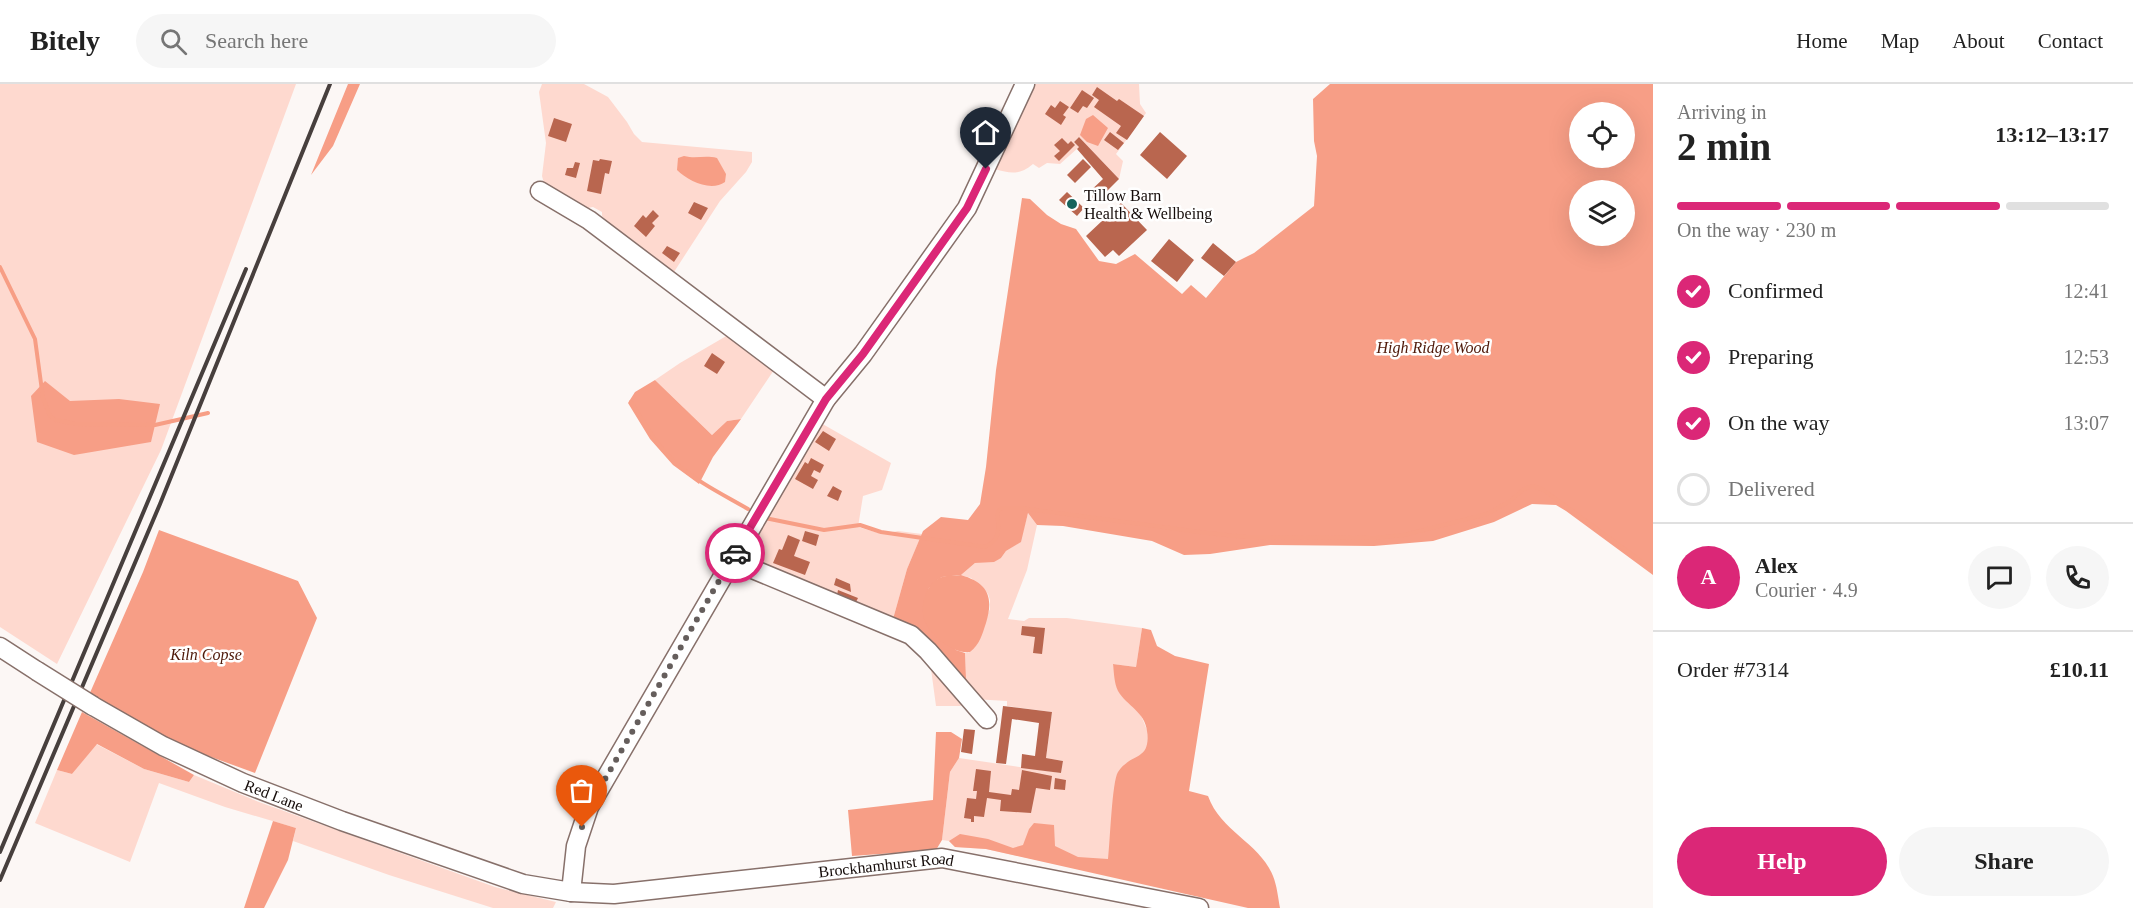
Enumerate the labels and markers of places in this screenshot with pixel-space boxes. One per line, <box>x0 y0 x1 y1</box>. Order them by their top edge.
pin <box>960 107 1011 169</box>
place label: Tillow Barn Health & Wellbeing <box>1084 187 1212 223</box>
marker: Tillow Barn Health & Wellbeing <box>1065 197 1079 211</box>
pin <box>556 765 607 827</box>

